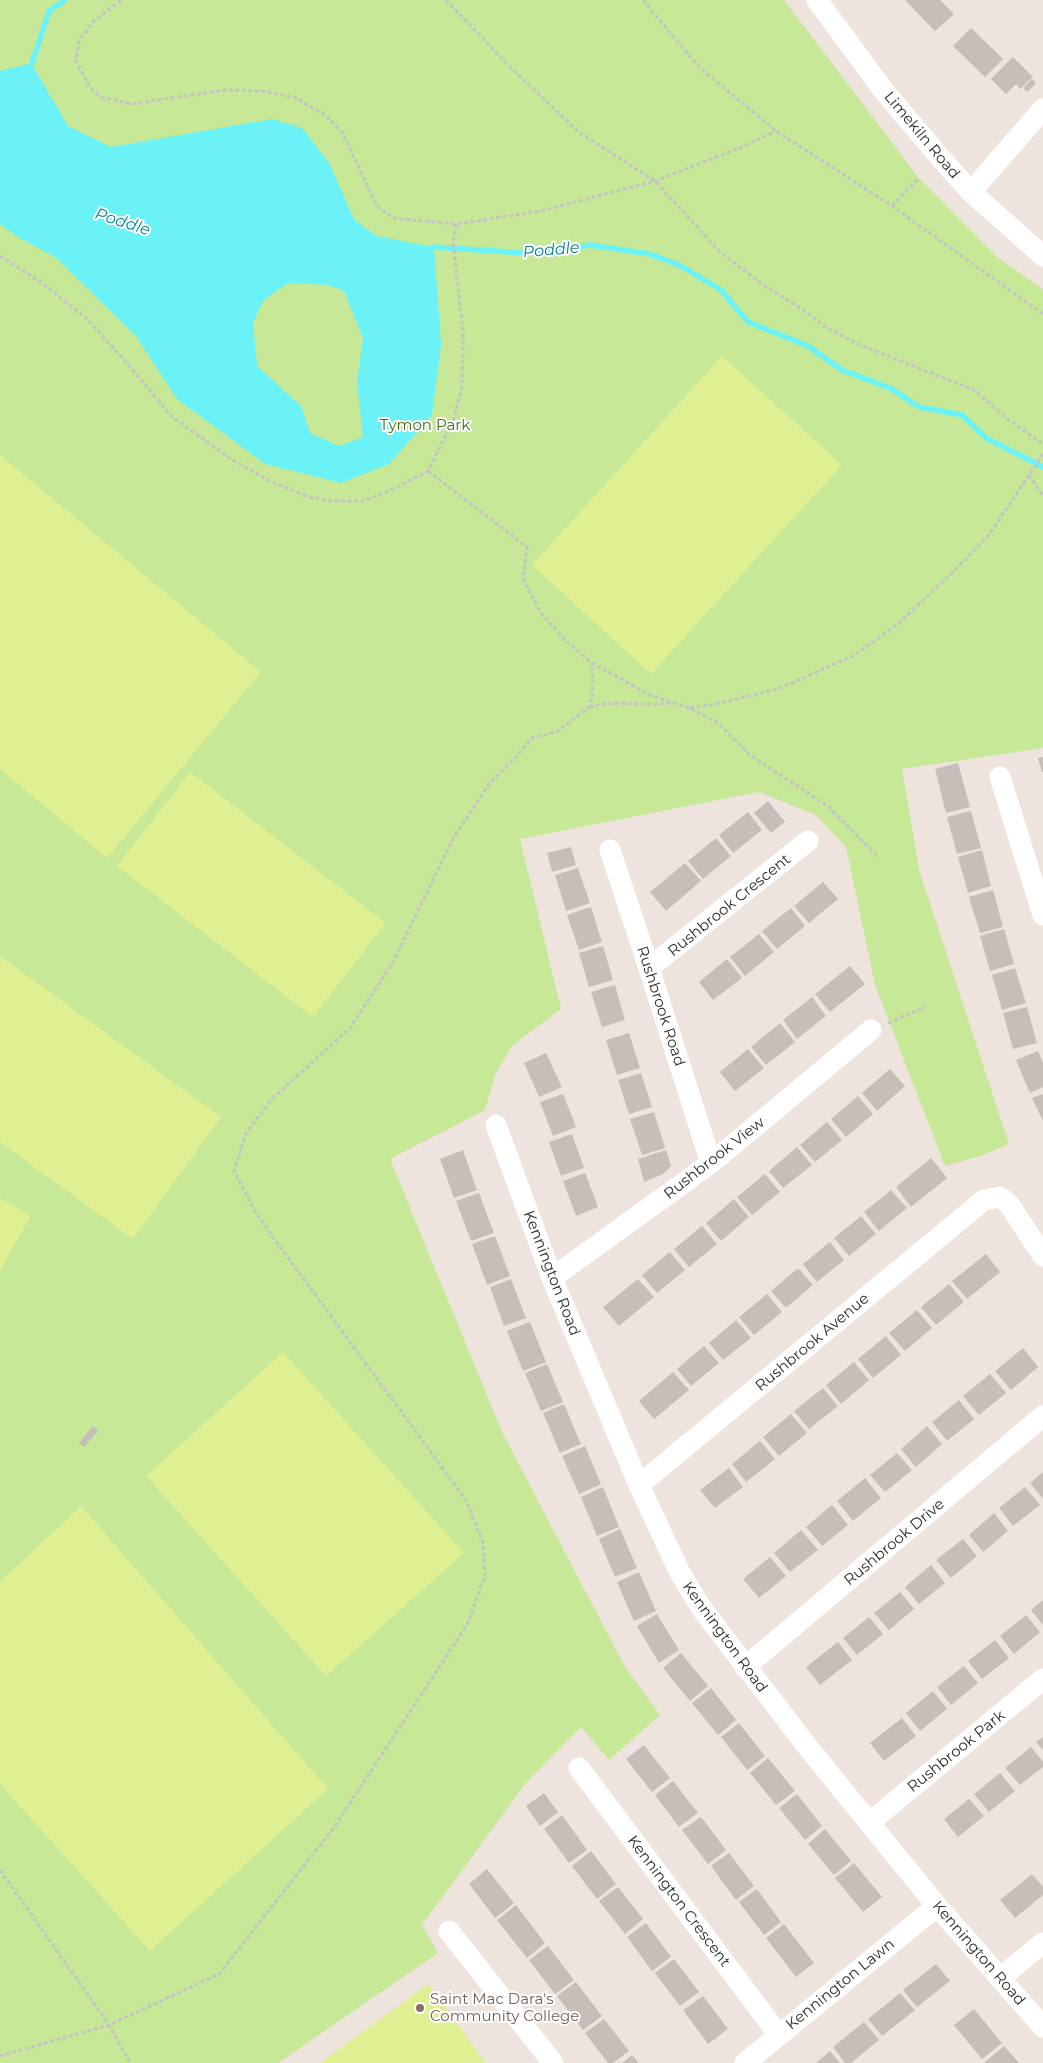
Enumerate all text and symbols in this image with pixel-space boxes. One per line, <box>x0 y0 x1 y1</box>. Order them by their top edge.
street label: Limekiln Road <box>880 87 964 182</box>
water label: Poddle <box>93 204 153 239</box>
water label: Poddle <box>522 238 580 261</box>
park label: Tymon Park <box>380 415 470 434</box>
street label: Rushbrook Crescent <box>663 849 794 960</box>
street label: Rushbrook Road <box>633 943 690 1068</box>
street label: Rushbrook View <box>660 1112 768 1203</box>
street label: Kennington Road <box>520 1208 585 1338</box>
street label: Rushbrook Avenue <box>751 1288 872 1395</box>
street label: Rushbrook Drive <box>840 1494 948 1589</box>
street label: Kennington Road <box>679 1577 772 1696</box>
street label: Rushbrook Park <box>903 1705 1008 1796</box>
street label: Kennington Crescent <box>624 1831 735 1970</box>
street label: Kennington Road <box>929 1896 1030 2009</box>
street label: Kennington Lawn <box>782 1934 898 2033</box>
place label: Saint Mac Dara's Community College <box>430 1989 579 2025</box>
marker: Saint Mac Dara's Community College <box>414 2002 426 2014</box>

